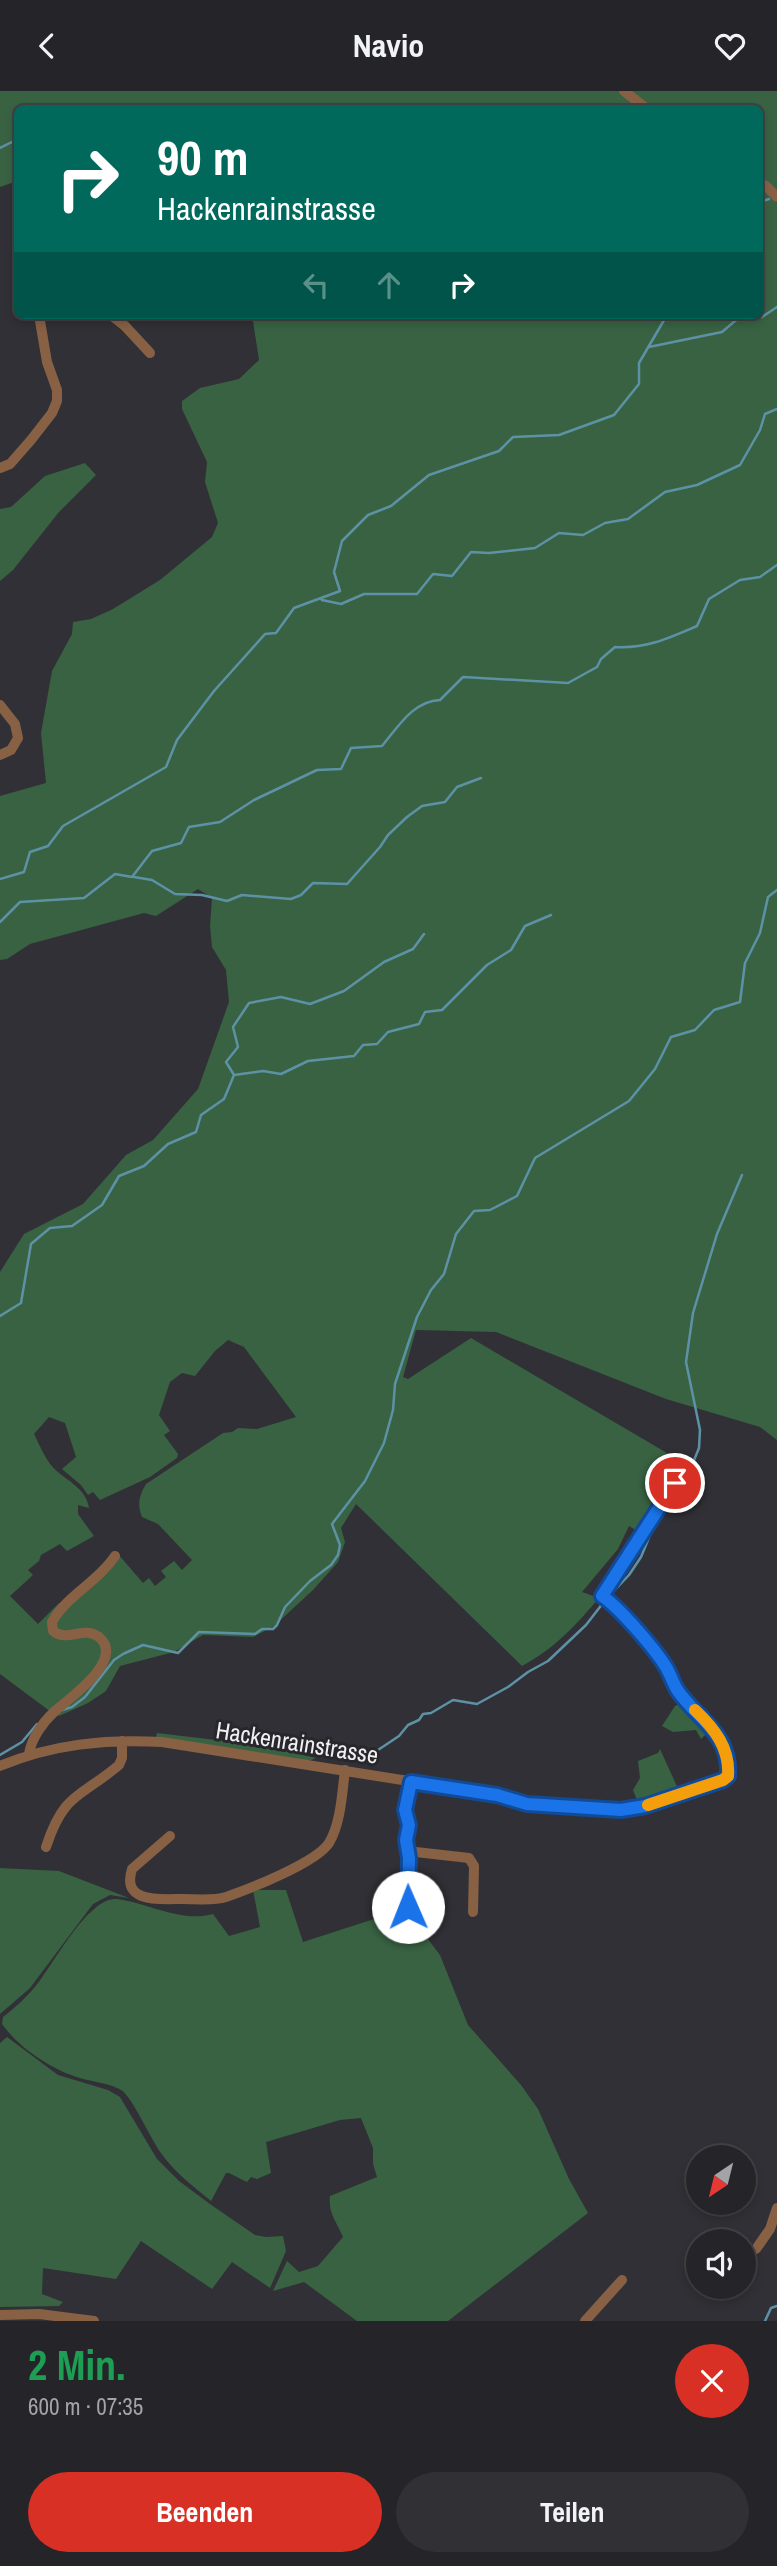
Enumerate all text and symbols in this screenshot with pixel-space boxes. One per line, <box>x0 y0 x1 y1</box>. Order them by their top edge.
text: Navio <box>353 24 424 67</box>
icon: back <box>28 27 66 65</box>
icon: heart <box>711 27 749 65</box>
text: 90 m <box>157 124 249 190</box>
icon: right <box>42 133 133 224</box>
text: Hackenrainstrasse <box>157 187 376 230</box>
icon: left <box>297 266 335 304</box>
icon: ahead <box>370 266 408 304</box>
icon: right <box>443 266 481 304</box>
pin <box>645 1453 705 1513</box>
icon: arrive <box>656 1464 694 1502</box>
street label: Hackenrainstrasse <box>214 1713 381 1771</box>
position arrow <box>371 1870 445 1944</box>
north arrow <box>686 2145 756 2215</box>
map controls <box>686 2145 756 2299</box>
button: sound <box>686 2229 756 2299</box>
text: 2 Min. <box>28 2337 126 2393</box>
button: close <box>675 2344 749 2418</box>
text: 600 m · 07:35 <box>28 2391 143 2422</box>
button: Beenden <box>28 2472 382 2552</box>
button: Teilen <box>396 2472 749 2552</box>

